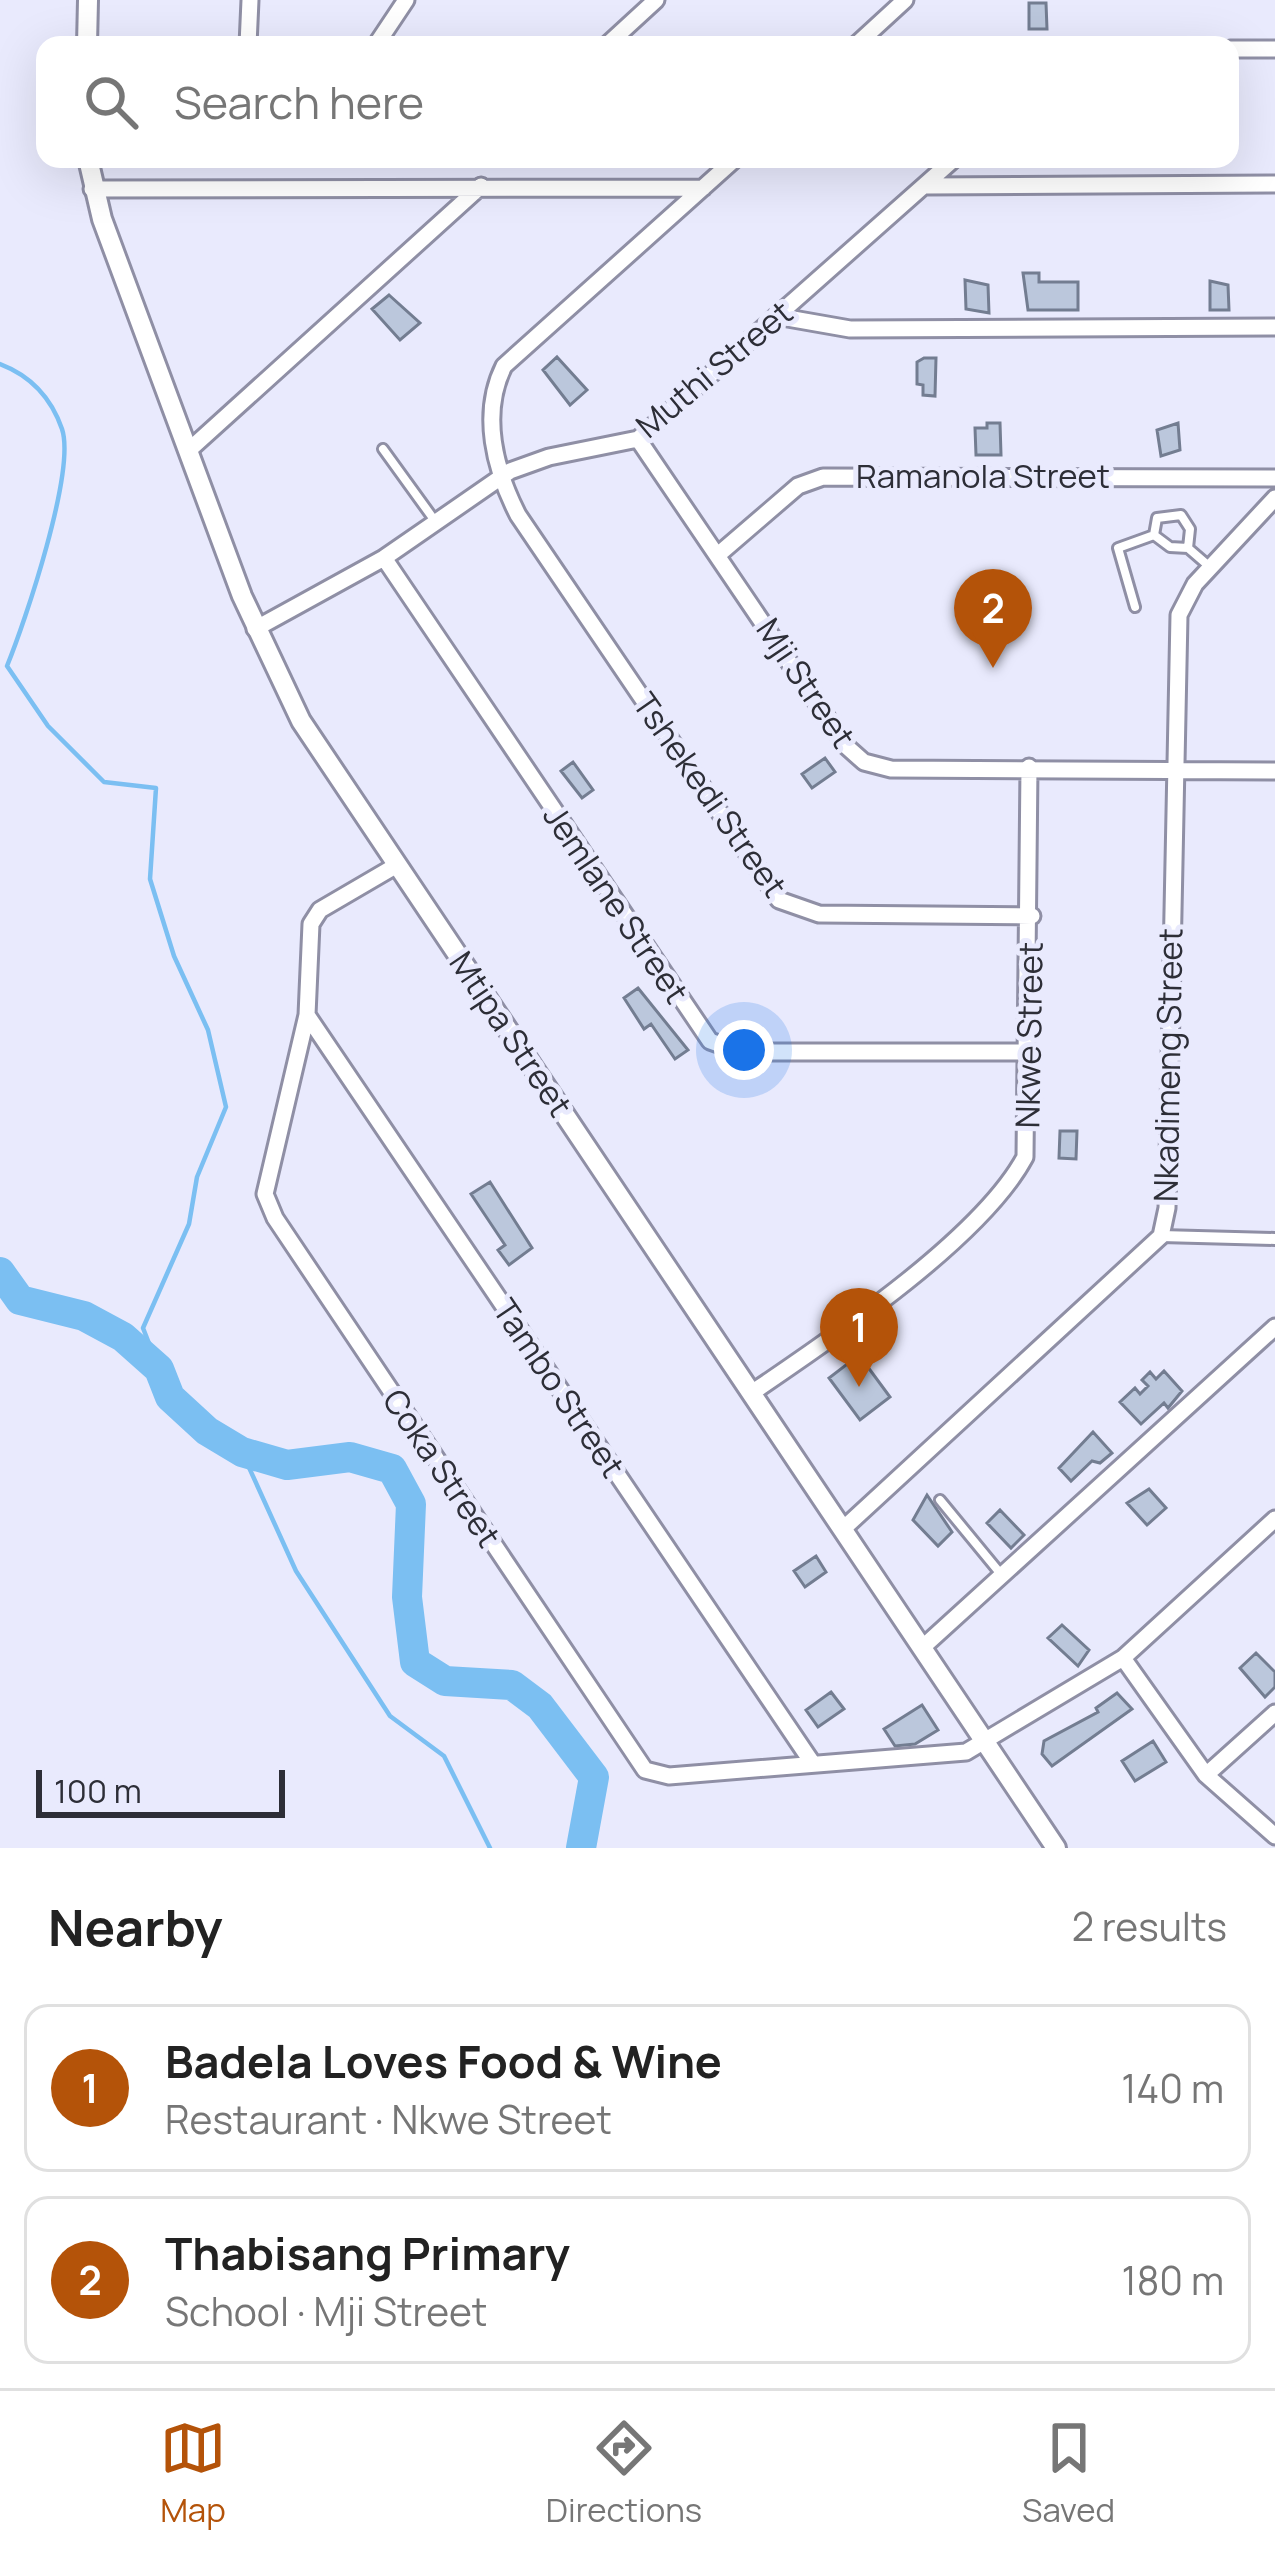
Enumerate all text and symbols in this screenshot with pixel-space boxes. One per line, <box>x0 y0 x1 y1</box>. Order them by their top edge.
search box <box>36 36 1239 168</box>
icon: search <box>78 69 144 135</box>
text: Search here <box>174 71 424 133</box>
street label: Muthi Street <box>626 290 801 447</box>
street label: Ramanola Street <box>856 453 1110 498</box>
pin: 2 <box>954 569 1032 668</box>
street label: Mji Street <box>747 609 866 756</box>
street label: Tshekedi Street <box>623 683 798 906</box>
street label: Jemlane Street <box>533 796 699 1012</box>
street label: Nkadimeng Street <box>1143 928 1192 1202</box>
street label: Nkwe Street <box>1004 941 1053 1129</box>
street label: Mtipa Street <box>440 942 583 1125</box>
your location <box>714 1020 774 1080</box>
pin: 1 <box>820 1288 898 1387</box>
street label: Tambo Street <box>483 1290 636 1486</box>
street label: Coka Street <box>373 1380 512 1555</box>
scale bar <box>36 1764 285 1817</box>
text: 100 m <box>54 1768 142 1813</box>
text: Nearby <box>48 1892 223 1961</box>
text: 2 results <box>1072 1899 1227 1953</box>
text: Badela Loves Food & Wine <box>165 2030 722 2092</box>
text: 1 <box>81 2061 99 2115</box>
text: 140 m <box>1121 2061 1224 2115</box>
text: Restaurant · Nkwe Street <box>165 2092 612 2146</box>
text: Thabisang Primary <box>165 2222 570 2284</box>
text: 2 <box>78 2253 102 2307</box>
text: 180 m <box>1121 2253 1224 2307</box>
text: School · Mji Street <box>165 2284 487 2338</box>
tab: Map <box>160 2415 226 2532</box>
tab: Directions <box>546 2415 702 2532</box>
tab: Saved <box>1022 2415 1115 2532</box>

